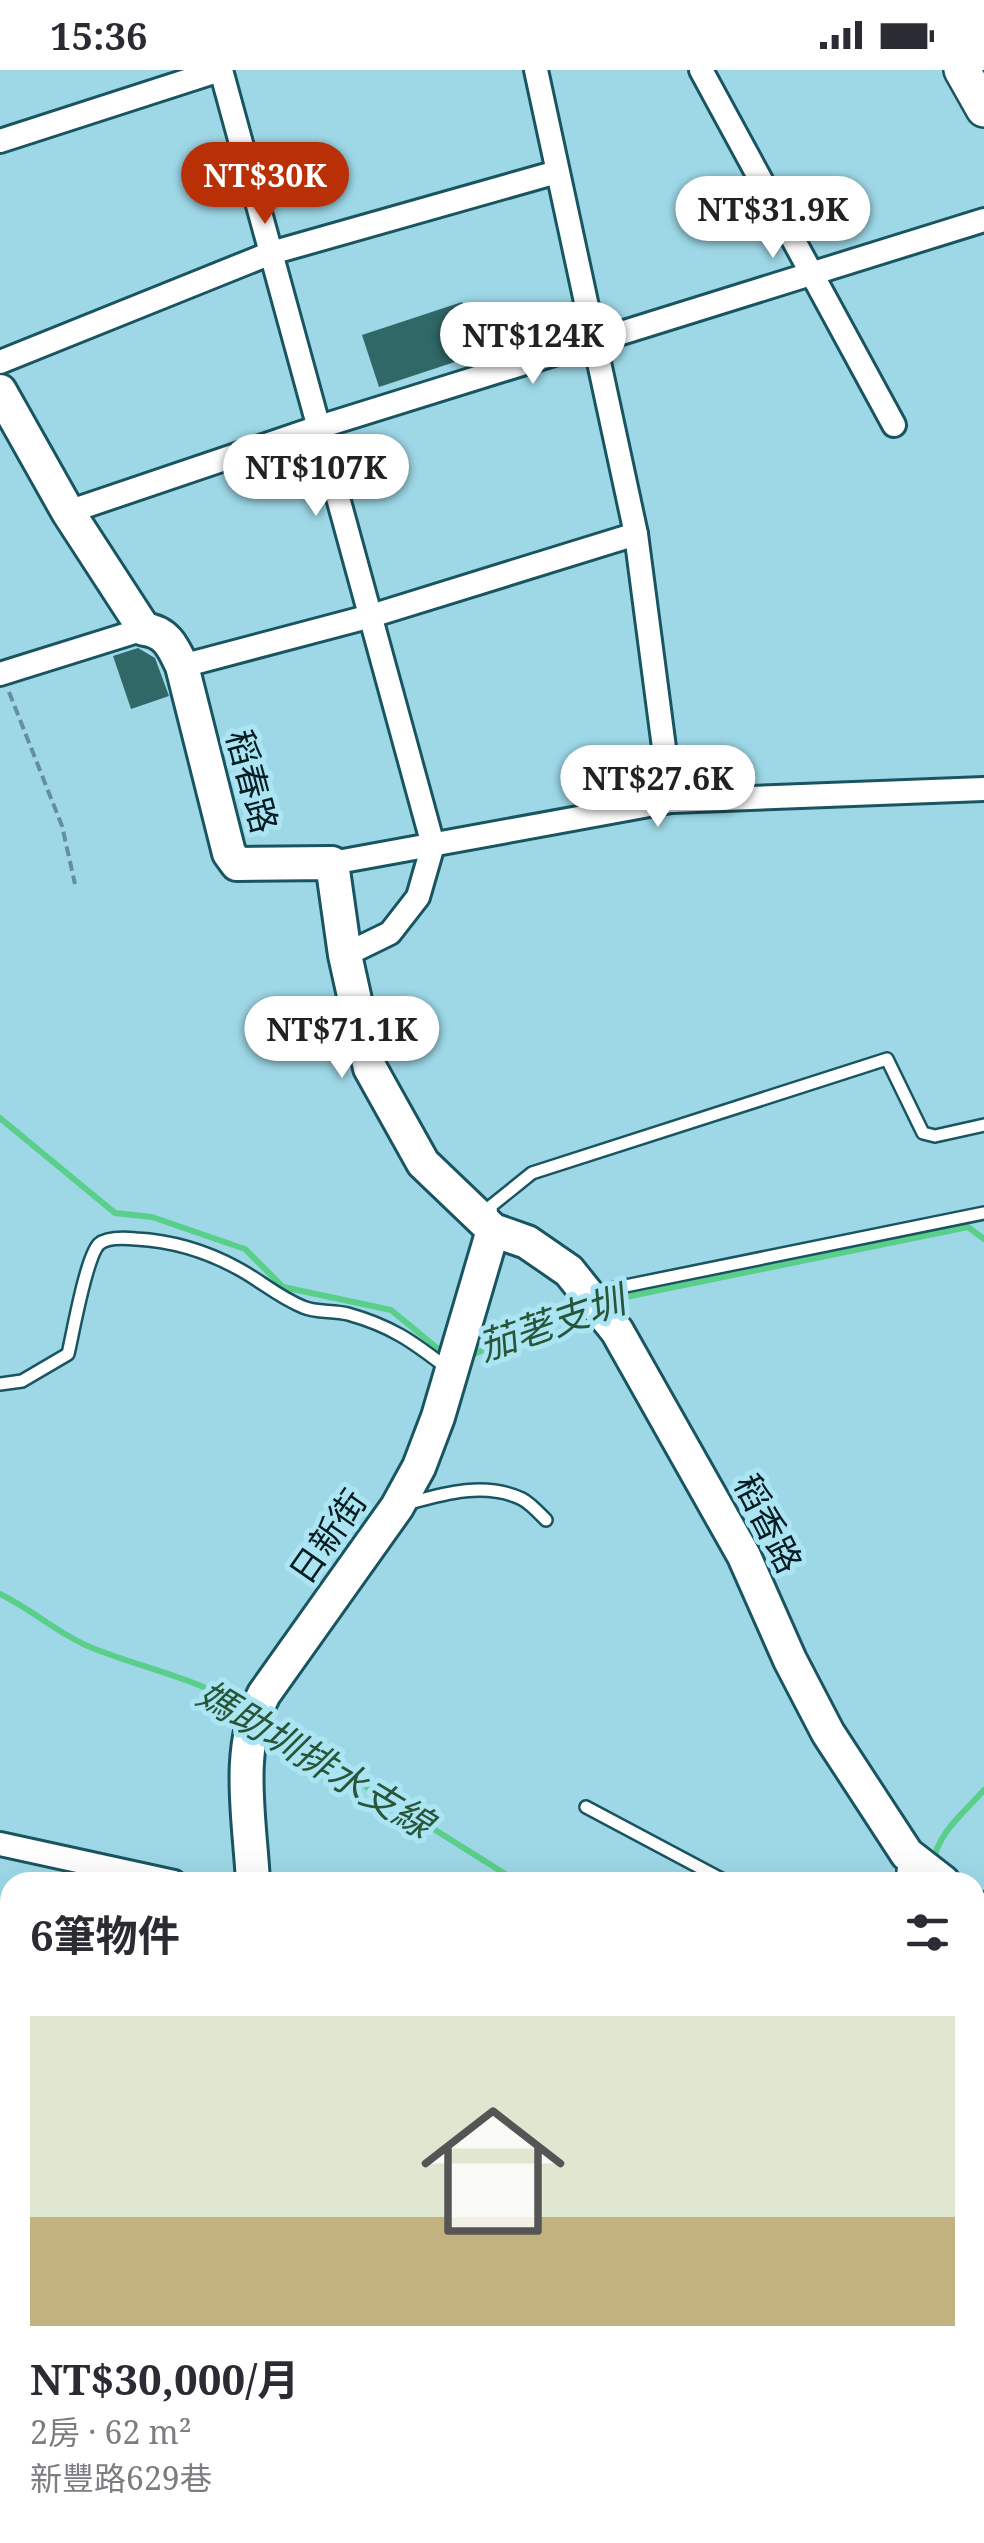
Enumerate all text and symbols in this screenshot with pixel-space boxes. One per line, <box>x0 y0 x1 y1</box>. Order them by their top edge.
text: 15:36 <box>50 9 147 61</box>
pin: NT$30K <box>184 142 346 227</box>
text: NT$30K <box>203 153 327 196</box>
pin: NT$31.9K <box>670 176 876 261</box>
text: NT$31.9K <box>697 187 849 230</box>
pin: NT$124K <box>441 302 625 387</box>
text: NT$124K <box>462 313 604 356</box>
pin: NT$107K <box>224 434 408 519</box>
text: NT$107K <box>245 445 387 488</box>
street label: 稻春路 <box>217 724 289 838</box>
pin: NT$27.6K <box>555 745 761 830</box>
text: NT$27.6K <box>582 756 734 799</box>
pin: NT$71.1K <box>239 996 445 1081</box>
text: NT$71.1K <box>266 1007 418 1050</box>
water label: 茄荖支圳 <box>471 1271 636 1371</box>
street label: 稻香路 <box>724 1466 814 1580</box>
street label: 日新街 <box>278 1480 376 1592</box>
water label: 媽助圳排水支線 <box>189 1667 447 1851</box>
icon: filters <box>900 1905 955 1960</box>
text: 6筆物件 <box>30 1906 180 1963</box>
icon: home <box>403 2081 583 2261</box>
text: NT$30,000/月 <box>30 2350 299 2407</box>
text: 2房 · 62 m² <box>30 2410 192 2453</box>
text: 新豐路629巷 <box>30 2456 212 2499</box>

